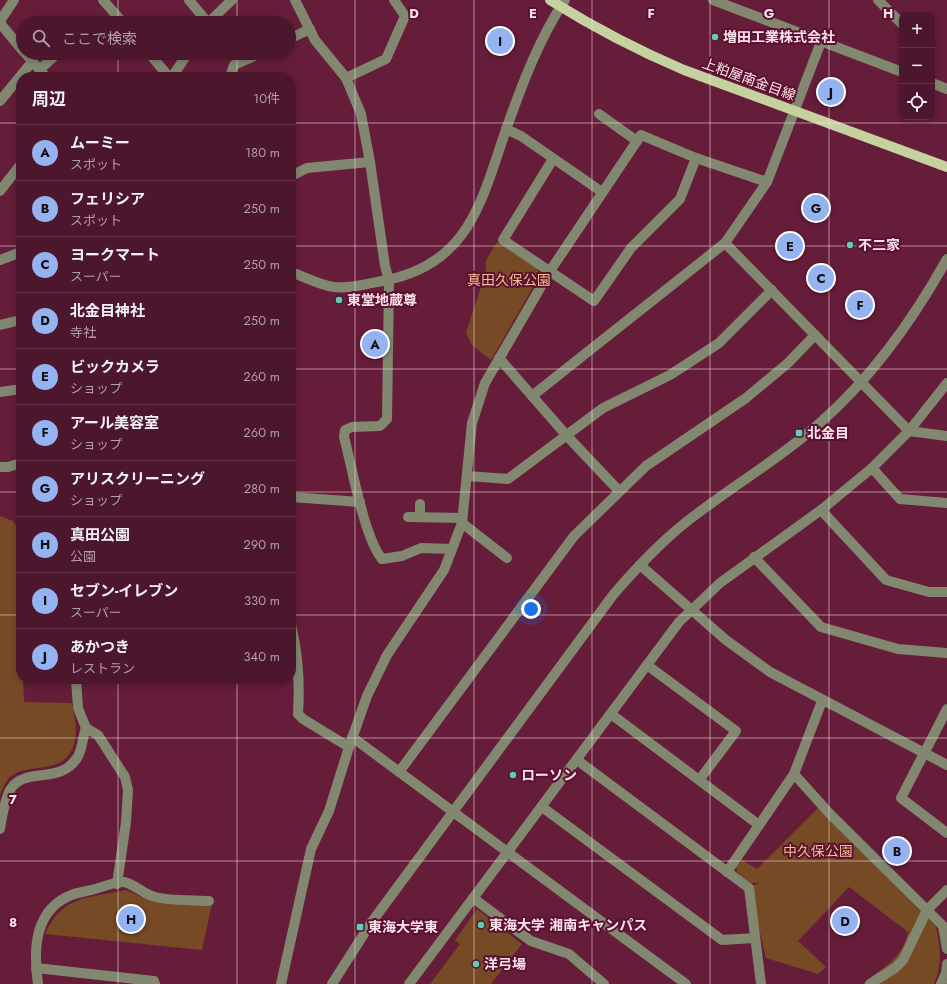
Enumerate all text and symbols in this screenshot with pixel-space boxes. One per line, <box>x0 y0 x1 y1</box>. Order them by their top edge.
text: D <box>409 4 419 23</box>
text: E <box>529 4 537 23</box>
text: F <box>647 4 655 23</box>
text: G <box>764 4 775 23</box>
text: H <box>883 4 893 23</box>
map controls <box>899 12 935 120</box>
button: + <box>899 12 935 48</box>
search box <box>16 16 296 60</box>
pin: I <box>487 26 513 56</box>
icon: search <box>30 27 52 49</box>
place label: 増田工業株式会社 <box>723 27 835 47</box>
text: ここで検索 <box>62 28 137 50</box>
marker: 増田工業株式会社 <box>710 32 720 42</box>
button: − <box>899 48 935 84</box>
street label: 上粕屋南金目線 <box>700 53 798 105</box>
pin: J <box>818 77 844 107</box>
button: locate <box>899 84 935 120</box>
text: 周辺 <box>32 87 66 111</box>
text: 10件 <box>253 89 280 108</box>
text: ムーミー <box>70 132 130 154</box>
text: A <box>40 143 50 162</box>
text: 180 m <box>245 143 280 162</box>
text: スポット <box>70 155 122 174</box>
text: フェリシア <box>70 188 145 210</box>
pin: G <box>803 193 829 223</box>
text: B <box>41 199 49 218</box>
text: 250 m <box>243 199 280 218</box>
text: スポット <box>70 211 122 230</box>
pin: E <box>777 231 803 261</box>
place label: 不二家 <box>858 235 900 255</box>
marker: 不二家 <box>845 240 855 250</box>
text: ヨークマート <box>70 244 160 266</box>
text: C <box>40 255 50 274</box>
text: 250 m <box>243 255 280 274</box>
pin: C <box>808 263 834 293</box>
text: スーパー <box>70 267 122 286</box>
park label: 真田久保公園 <box>467 270 551 290</box>
place label: 東堂地蔵尊 <box>347 290 417 310</box>
pin: F <box>847 290 873 320</box>
marker: 東堂地蔵尊 <box>334 295 344 305</box>
text: 北金目神社 <box>70 300 145 322</box>
text: D <box>40 311 50 330</box>
text: 250 m <box>243 311 280 330</box>
text: 寺社 <box>70 323 96 342</box>
pin: A <box>362 329 388 359</box>
text: ビックカメラ <box>70 356 160 378</box>
text: E <box>41 367 49 386</box>
text: 260 m <box>243 367 280 386</box>
text: ショップ <box>70 379 122 398</box>
text: アール美容室 <box>70 412 159 434</box>
text: F <box>41 423 49 442</box>
text: 260 m <box>243 423 280 442</box>
place label: 北金目 <box>807 423 849 443</box>
marker: 北金目 <box>794 428 804 438</box>
text: ショップ <box>70 435 122 454</box>
text: アリスクリーニング <box>70 468 205 490</box>
text: G <box>40 479 50 498</box>
text: 280 m <box>244 479 280 498</box>
text: ショップ <box>70 491 122 510</box>
text: 真田公園 <box>70 524 130 546</box>
text: H <box>40 535 50 554</box>
text: 290 m <box>243 535 280 554</box>
text: 公園 <box>70 547 96 566</box>
text: セブン-イレブン <box>70 580 178 602</box>
text: I <box>43 591 47 610</box>
text: 330 m <box>244 591 280 610</box>
your location <box>521 599 541 619</box>
text: スーパー <box>70 603 122 622</box>
text: あかつき <box>70 636 130 658</box>
text: J <box>43 647 47 666</box>
text: 340 m <box>243 647 280 666</box>
text: レストラン <box>70 659 135 678</box>
place label: ローソン <box>521 765 577 785</box>
marker: ローソン <box>508 770 518 780</box>
text: 7 <box>9 790 17 809</box>
pin: B <box>884 836 910 866</box>
park label: 中久保公園 <box>783 841 853 861</box>
pin: H <box>118 904 144 934</box>
pin: D <box>832 906 858 936</box>
text: 8 <box>9 913 17 932</box>
place label: 東海大学 湘南キャンパス <box>489 915 647 935</box>
place label: 東海大学東 <box>368 917 438 937</box>
marker: 東海大学 湘南キャンパス <box>476 920 486 930</box>
marker: 東海大学東 <box>355 922 365 932</box>
place label: 洋弓場 <box>484 954 526 974</box>
marker: 洋弓場 <box>471 959 481 969</box>

